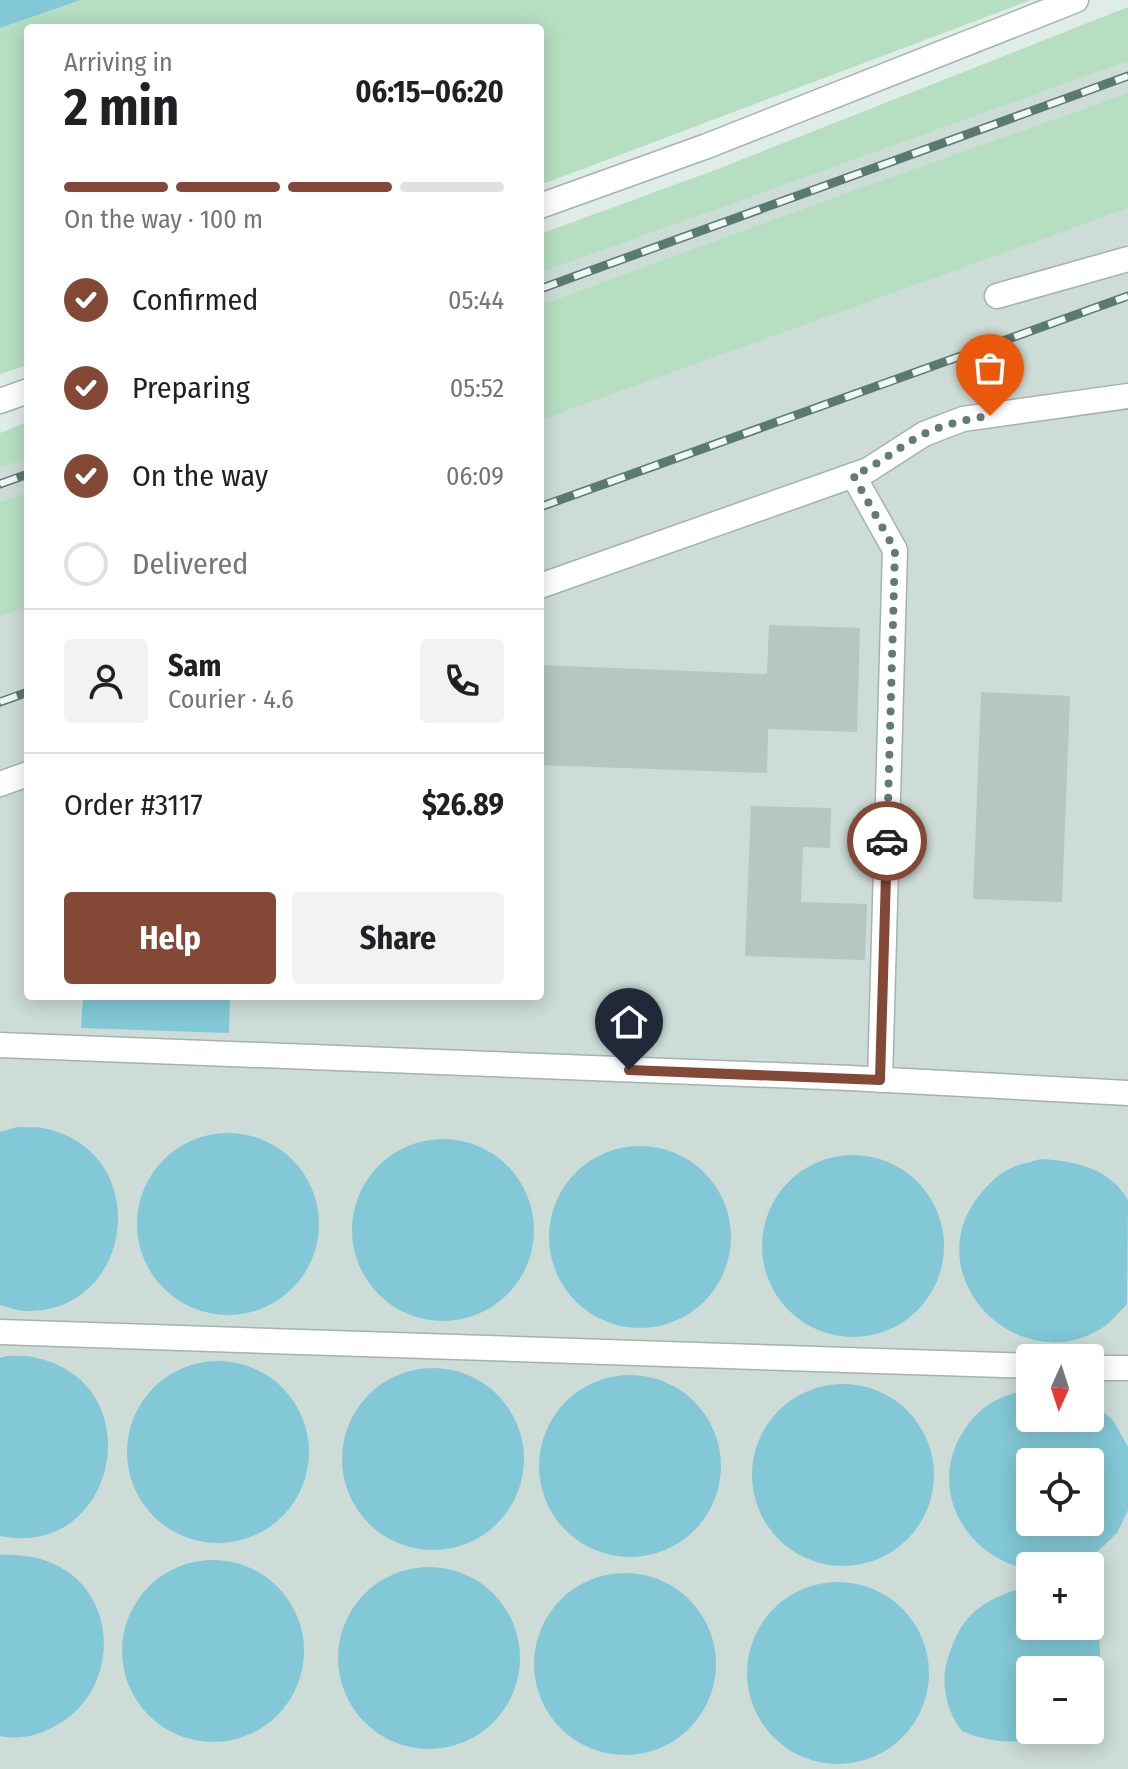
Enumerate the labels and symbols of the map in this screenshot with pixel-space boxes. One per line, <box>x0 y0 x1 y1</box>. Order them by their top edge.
pin <box>956 334 1024 416</box>
courier <box>847 801 927 881</box>
pin <box>595 988 663 1070</box>
north arrow <box>1016 1344 1104 1432</box>

